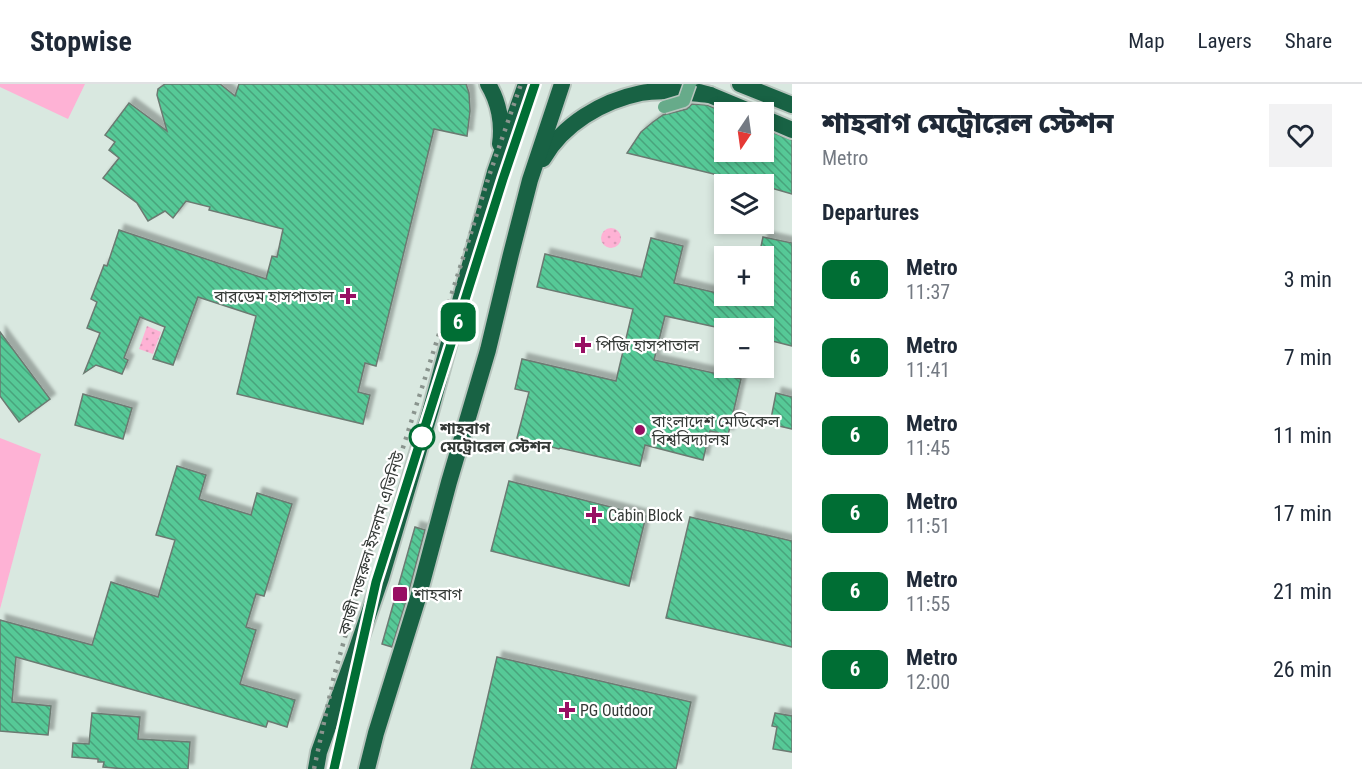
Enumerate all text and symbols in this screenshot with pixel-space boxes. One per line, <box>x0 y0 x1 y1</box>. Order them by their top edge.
text: Stopwise <box>30 25 132 58</box>
text: Map <box>1128 29 1165 53</box>
text: Layers <box>1198 29 1252 53</box>
text: Share <box>1285 29 1332 53</box>
north arrow <box>714 102 774 162</box>
map controls <box>714 102 774 378</box>
button: heart <box>1269 104 1332 167</box>
text: শাহবাগ মেট্রোরেল স্টেশন <box>822 107 1113 140</box>
text: Metro <box>822 146 868 170</box>
button: layers <box>714 174 774 234</box>
text: Departures <box>822 200 919 225</box>
button: + <box>714 246 774 306</box>
text: Metro <box>906 255 958 280</box>
text: 6 <box>850 267 860 291</box>
text: 3 min <box>1284 267 1332 292</box>
text: 11:37 <box>906 280 950 304</box>
place label: বারডেম হাসপাতাল <box>213 287 334 306</box>
marker: বারডেম হাসপাতাল <box>339 287 357 305</box>
line badge: 6 <box>438 302 478 342</box>
text: 6 <box>453 310 463 334</box>
button: − <box>714 318 774 378</box>
text: Metro <box>906 333 958 358</box>
marker: পিজি হাসপাতাল <box>574 336 592 354</box>
place label: পিজি হাসপাতাল <box>595 336 699 355</box>
text: 6 <box>850 345 860 369</box>
text: 7 min <box>1284 345 1332 370</box>
text: 11:41 <box>906 358 950 382</box>
text: Metro <box>906 411 958 436</box>
place label: বাংলাদেশ মেডিকেল বিশ্ববিদ্যালয় <box>651 412 780 449</box>
place label: শাহবাগ মেট্রোরেল স্টেশন <box>439 419 552 456</box>
marker: বাংলাদেশ মেডিকেল বিশ্ববিদ্যালয় <box>633 423 647 437</box>
text: 6 <box>850 423 860 447</box>
text: 11 min <box>1273 423 1332 448</box>
marker: শাহবাগ মেট্রোরেল স্টেশন <box>409 424 435 450</box>
text: 11:45 <box>906 436 950 460</box>
street label: কাজী নজরুল ইসলাম এভিনিউ <box>334 449 409 638</box>
text: Metro <box>906 489 958 514</box>
text: 6 <box>850 501 860 525</box>
text: 17 min <box>1273 501 1332 526</box>
marker: Cabin Block <box>585 506 603 524</box>
place label: Cabin Block <box>608 506 684 525</box>
text: 11:51 <box>906 514 950 538</box>
text: Metro <box>906 567 958 592</box>
text: 6 <box>850 579 860 603</box>
text: 21 min <box>1273 579 1332 604</box>
marker: শাহবাগ <box>391 585 409 603</box>
place label: শাহবাগ <box>413 585 462 604</box>
text: 11:55 <box>906 592 950 616</box>
text: Metro <box>906 645 958 670</box>
text: 6 <box>850 657 860 681</box>
text: 26 min <box>1273 657 1332 682</box>
text: 12:00 <box>906 670 950 694</box>
marker: PG Outdoor <box>558 701 576 719</box>
place label: PG Outdoor <box>580 701 653 720</box>

